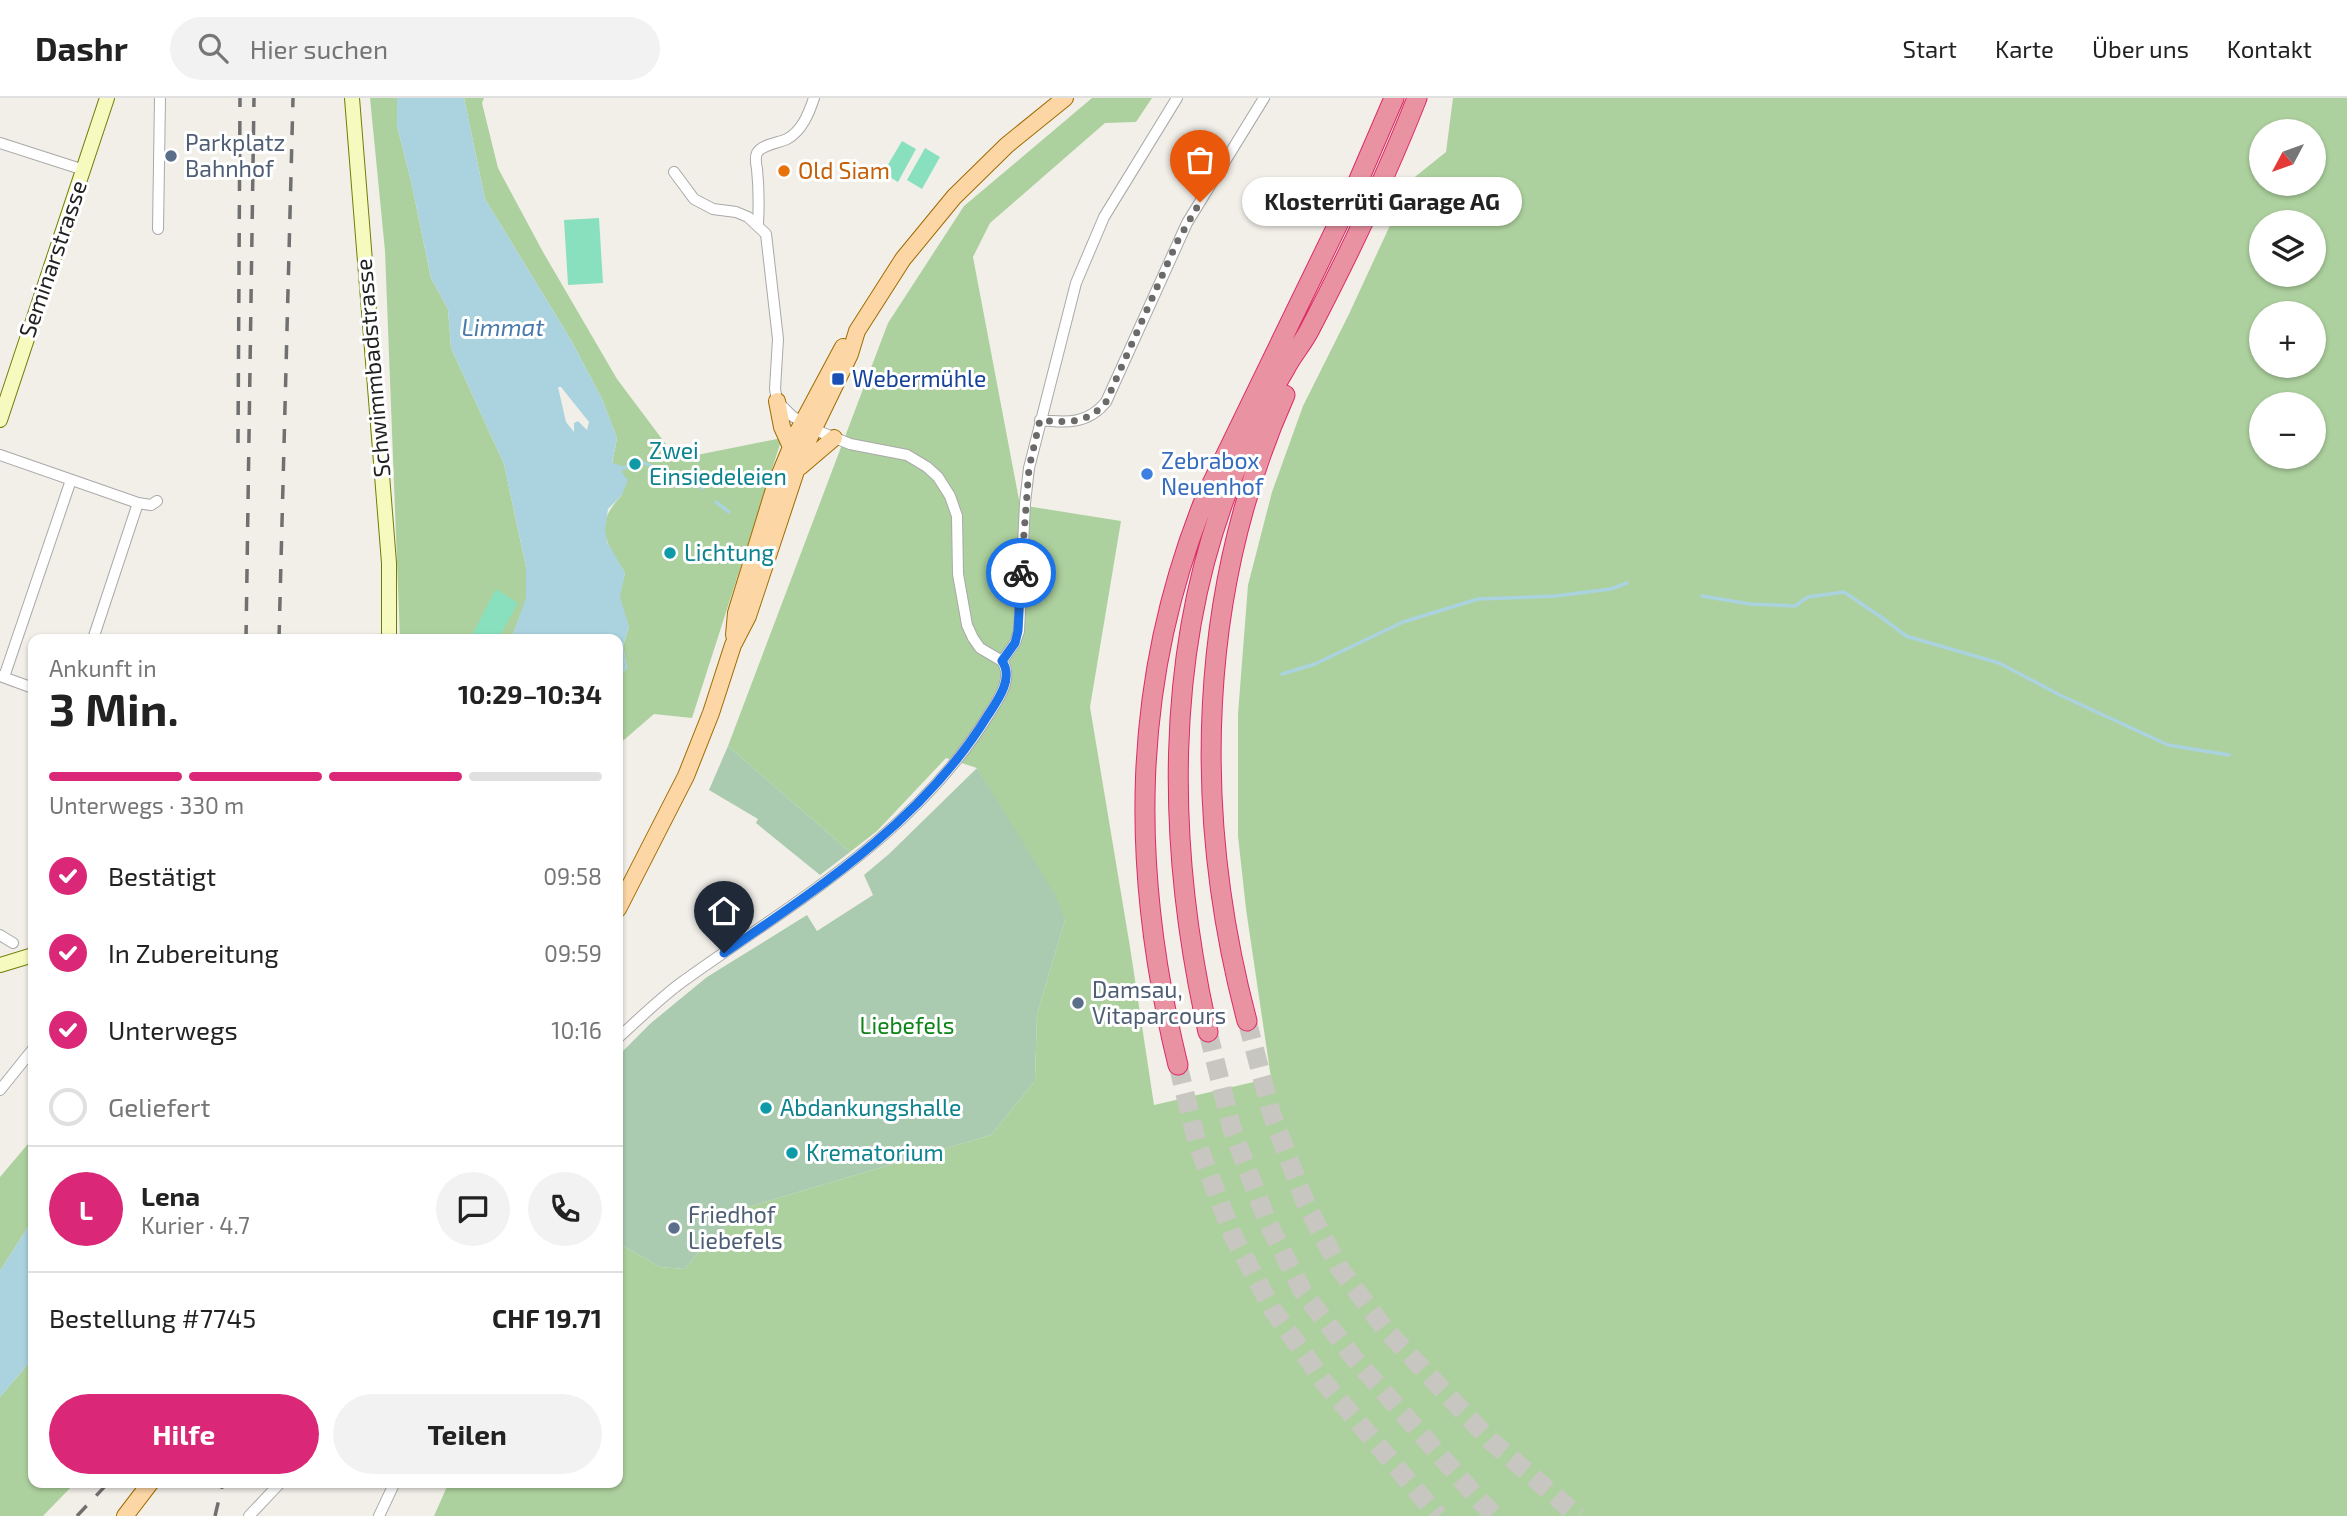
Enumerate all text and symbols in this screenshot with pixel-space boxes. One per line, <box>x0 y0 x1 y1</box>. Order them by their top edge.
search box <box>170 17 660 80</box>
text: Dashr <box>35 28 128 68</box>
icon: search <box>194 29 232 67</box>
text: Hier suchen <box>250 33 388 64</box>
text: Start <box>1903 34 1957 63</box>
text: Karte <box>1995 34 2054 63</box>
text: Über uns <box>2092 34 2189 63</box>
text: Kontakt <box>2227 34 2312 63</box>
north arrow <box>2249 119 2326 196</box>
map controls <box>2249 119 2326 469</box>
place label: Parkplatz Bahnhof <box>185 128 285 182</box>
pin <box>1170 130 1230 202</box>
icon: bag <box>1181 141 1219 179</box>
marker: Parkplatz Bahnhof <box>163 148 179 164</box>
place label: Old Siam <box>798 156 890 184</box>
marker: Old Siam <box>776 163 792 179</box>
street label: Seminarstrasse <box>12 176 92 341</box>
callout: Klosterrüti Garage AG <box>1242 178 1522 226</box>
text: Klosterrüti Garage AG <box>1264 187 1500 215</box>
button: layers <box>2249 210 2326 287</box>
street label: Schwimmbadstrasse <box>348 258 396 479</box>
button: + <box>2249 301 2326 378</box>
water label: Limmat <box>462 312 545 341</box>
place label: Webermühle <box>852 364 986 392</box>
marker: Webermühle <box>830 371 846 387</box>
button: − <box>2249 392 2326 469</box>
place label: Zwei Einsiedeleien <box>649 436 787 490</box>
place label: Zebrabox Neuenhof <box>1161 446 1265 500</box>
marker: Zwei Einsiedeleien <box>627 456 643 472</box>
marker: Zebrabox Neuenhof <box>1139 466 1155 482</box>
place label: Lichtung <box>684 538 774 566</box>
courier <box>986 538 1056 608</box>
marker: Lichtung <box>662 545 678 561</box>
icon: bike <box>1002 554 1040 592</box>
text: Ankunft in <box>49 654 157 682</box>
text: 10:29–10:34 <box>458 678 602 709</box>
text: 3 Min. <box>49 680 179 735</box>
text: Unterwegs · 330 m <box>49 791 244 819</box>
icon: check <box>49 857 87 895</box>
text: Bestätigt <box>108 860 216 891</box>
text: 09:58 <box>543 862 602 890</box>
pin <box>694 881 754 953</box>
icon: home <box>705 892 743 930</box>
icon: check <box>49 934 87 972</box>
text: In Zubereitung <box>108 937 279 968</box>
text: 09:59 <box>544 939 602 967</box>
place label: Damsau, Vitaparcours <box>1092 975 1226 1029</box>
marker: Damsau, Vitaparcours <box>1070 995 1086 1011</box>
icon: check <box>49 1011 87 1049</box>
park label: Liebefels <box>860 1011 954 1039</box>
text: Unterwegs <box>108 1014 238 1045</box>
text: 10:16 <box>551 1016 602 1044</box>
text: Geliefert <box>108 1091 210 1122</box>
place label: Abdankungshalle <box>780 1093 961 1121</box>
marker: Abdankungshalle <box>758 1100 774 1116</box>
place label: Krematorium <box>806 1138 944 1166</box>
marker: Krematorium <box>784 1145 800 1161</box>
button: chat <box>436 1172 510 1246</box>
button: phone <box>528 1172 602 1246</box>
text: Lena <box>141 1180 200 1211</box>
text: L <box>79 1194 93 1225</box>
place label: Friedhof Liebefels <box>688 1200 783 1254</box>
text: Kurier · 4.7 <box>141 1211 250 1239</box>
marker: Friedhof Liebefels <box>666 1220 682 1236</box>
text: Bestellung #7745 <box>49 1302 256 1333</box>
text: CHF 19.71 <box>492 1302 602 1333</box>
button: Hilfe <box>49 1394 319 1474</box>
button: Teilen <box>333 1394 602 1474</box>

